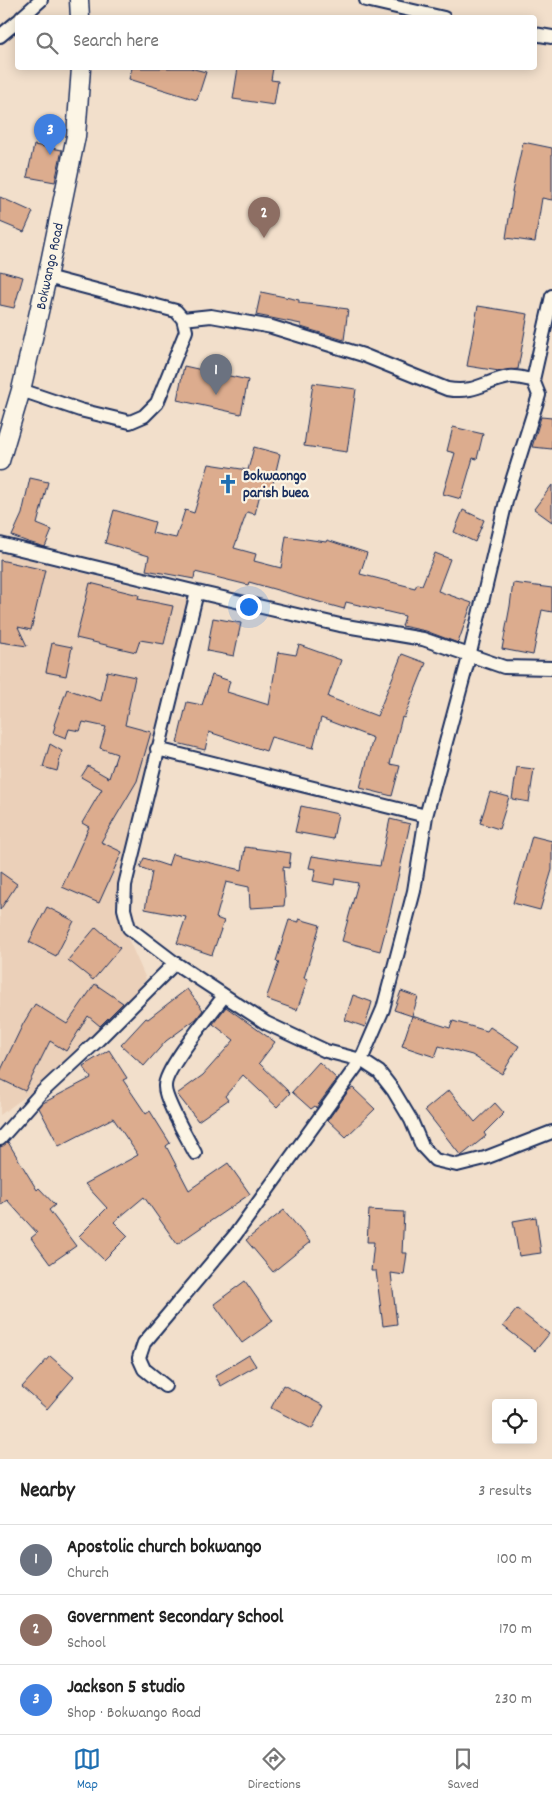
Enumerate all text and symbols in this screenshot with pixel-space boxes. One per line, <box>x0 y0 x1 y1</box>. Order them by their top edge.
search box <box>15 15 537 70</box>
icon: search <box>33 29 61 57</box>
text: Search here <box>73 29 159 56</box>
pin: 3 <box>34 114 66 155</box>
pin: 2 <box>248 197 280 238</box>
street label: Bokwango Road <box>31 221 71 312</box>
pin: 1 <box>200 354 232 395</box>
place label: Bokwaongo parish buea <box>243 466 309 505</box>
church icon: Bokwaongo parish buea <box>217 473 239 495</box>
your location <box>236 594 262 620</box>
map controls <box>492 1399 537 1444</box>
button: locate <box>492 1399 537 1444</box>
text: Nearby <box>20 1477 75 1507</box>
text: 3 results <box>478 1480 532 1503</box>
text: Apostolic church bokwango <box>67 1535 262 1562</box>
text: 1 <box>34 1548 38 1571</box>
text: 100 m <box>496 1548 532 1571</box>
text: Church <box>67 1562 109 1585</box>
text: Government Secondary School <box>67 1605 283 1632</box>
text: 2 <box>33 1618 40 1641</box>
text: 170 m <box>499 1618 532 1641</box>
text: School <box>67 1632 106 1655</box>
text: Jackson 5 studio <box>67 1675 185 1702</box>
text: 3 <box>32 1688 40 1711</box>
text: 230 m <box>495 1688 532 1711</box>
text: Shop · Bokwango Road <box>67 1702 201 1725</box>
tab: Map <box>73 1745 101 1795</box>
tab: Directions <box>248 1745 301 1795</box>
tab: Saved <box>447 1745 479 1795</box>

